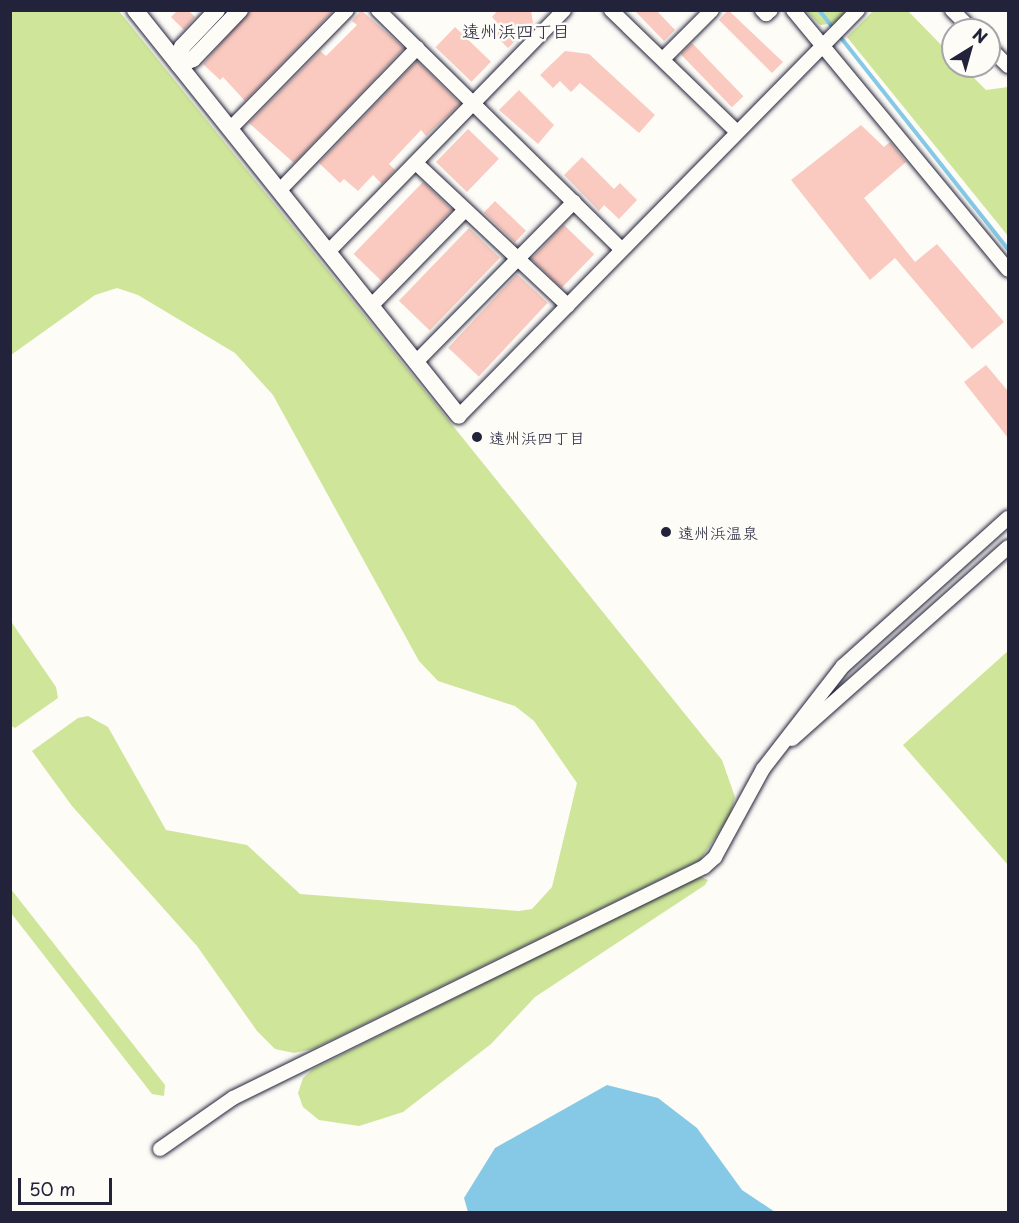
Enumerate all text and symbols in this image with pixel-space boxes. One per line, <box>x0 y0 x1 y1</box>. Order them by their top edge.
north arrow <box>941 18 1001 78</box>
district label: 遠州浜四丁目 <box>462 20 570 42</box>
text: N <box>968 22 993 49</box>
place label: 遠州浜四丁目 <box>489 427 585 447</box>
marker: 遠州浜四丁目 <box>470 430 484 444</box>
place label: 遠州浜温泉 <box>678 522 758 542</box>
marker: 遠州浜温泉 <box>659 525 673 539</box>
scale bar <box>21 1166 116 1204</box>
text: 50 m <box>29 1175 76 1202</box>

